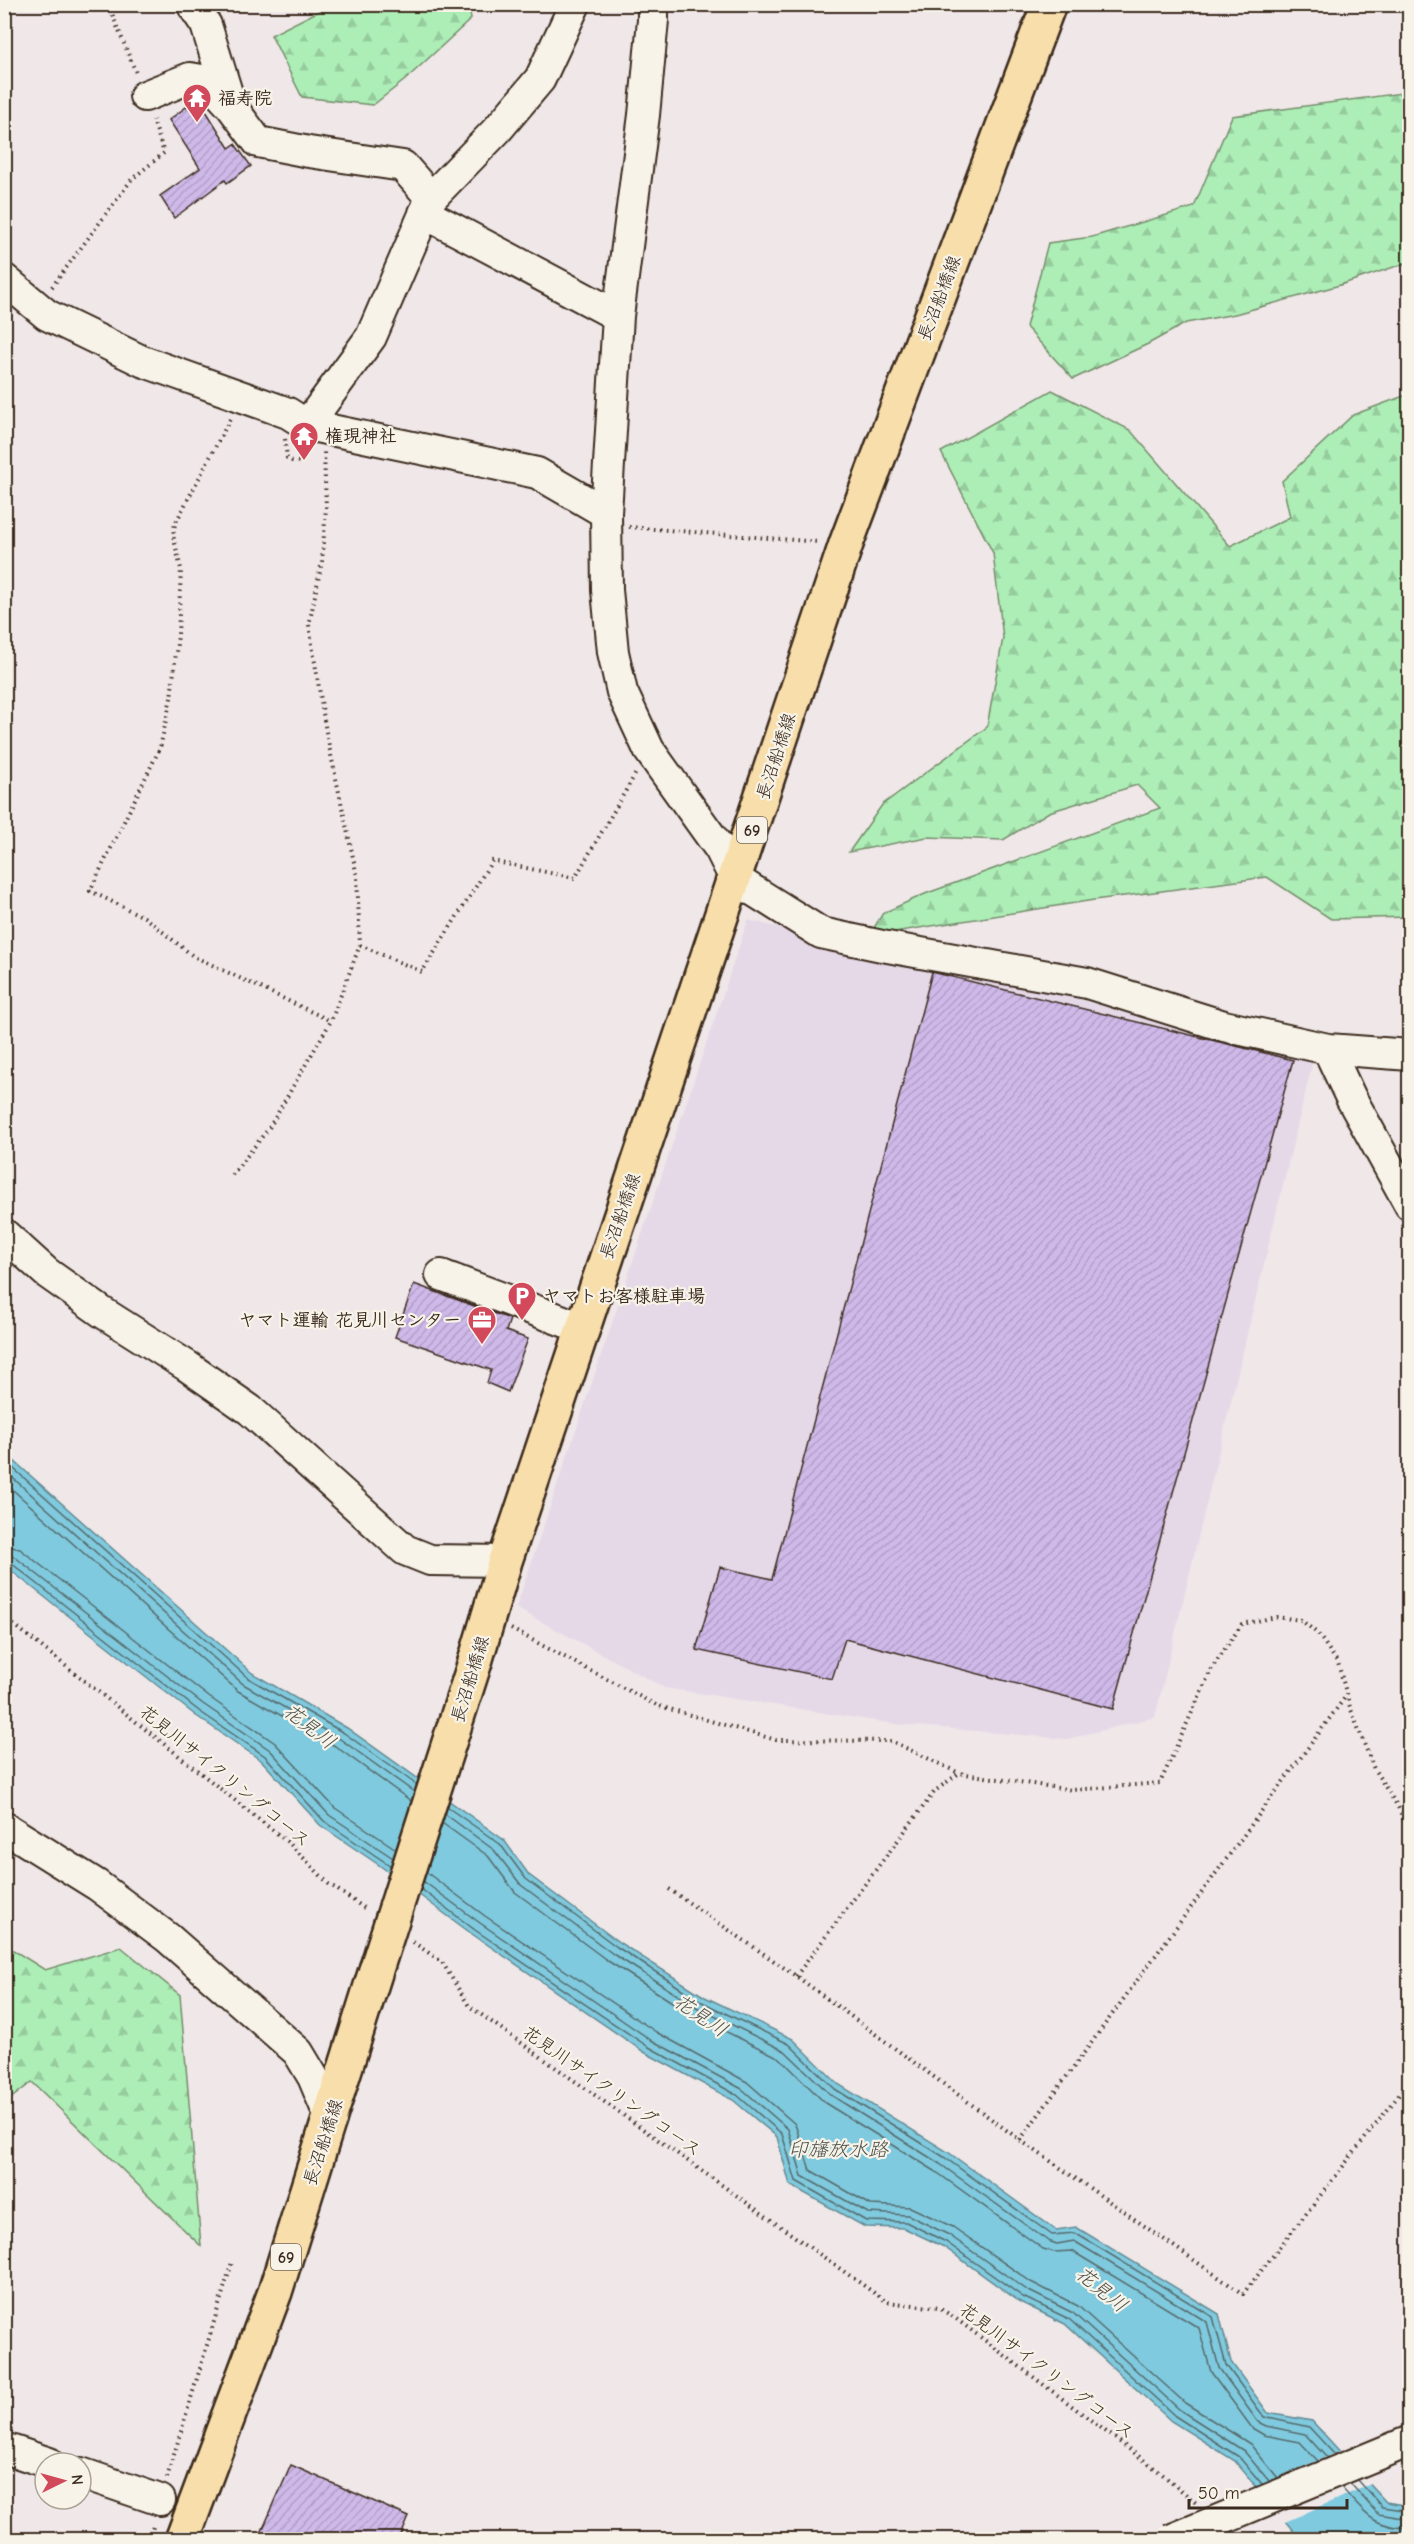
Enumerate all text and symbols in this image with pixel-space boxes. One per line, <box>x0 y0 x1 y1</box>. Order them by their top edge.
temple icon: 福寿院 <box>181 82 213 124</box>
place label: 福寿院 <box>218 88 272 109</box>
street label: 長沼船橋線 <box>914 252 965 344</box>
temple icon: 権現神社 <box>288 420 320 462</box>
place label: 権現神社 <box>325 426 397 447</box>
street label: 長沼船橋線 <box>753 710 800 802</box>
road number: 69 <box>737 817 767 843</box>
street label: 長沼船橋線 <box>596 1170 645 1262</box>
parking icon: ヤマトお客様駐車場 <box>506 1280 538 1322</box>
place label: ヤマトお客様駐車場 <box>543 1286 705 1307</box>
office icon: ヤマト運輸 花見川センター <box>466 1304 498 1346</box>
place label: ヤマト運輸 花見川センター <box>239 1310 461 1331</box>
street label: 長沼船橋線 <box>447 1633 494 1725</box>
water label: 花見川 <box>279 1699 340 1754</box>
street label: 花見川サイクリングコース <box>135 1701 314 1852</box>
water label: 花見川 <box>669 1989 732 2042</box>
street label: 花見川サイクリングコース <box>518 2022 705 2161</box>
street label: 長沼船橋線 <box>300 2096 347 2188</box>
water label: 印旛放水路 <box>788 2138 889 2161</box>
road number: 69 <box>271 2244 301 2270</box>
water label: 花見川 <box>1071 2262 1132 2317</box>
street label: 花見川サイクリングコース <box>955 2299 1138 2444</box>
north arrow <box>33 2451 93 2511</box>
scale bar <box>1189 2472 1346 2510</box>
text: N <box>68 2474 86 2486</box>
text: 50 m <box>1198 2483 1240 2504</box>

